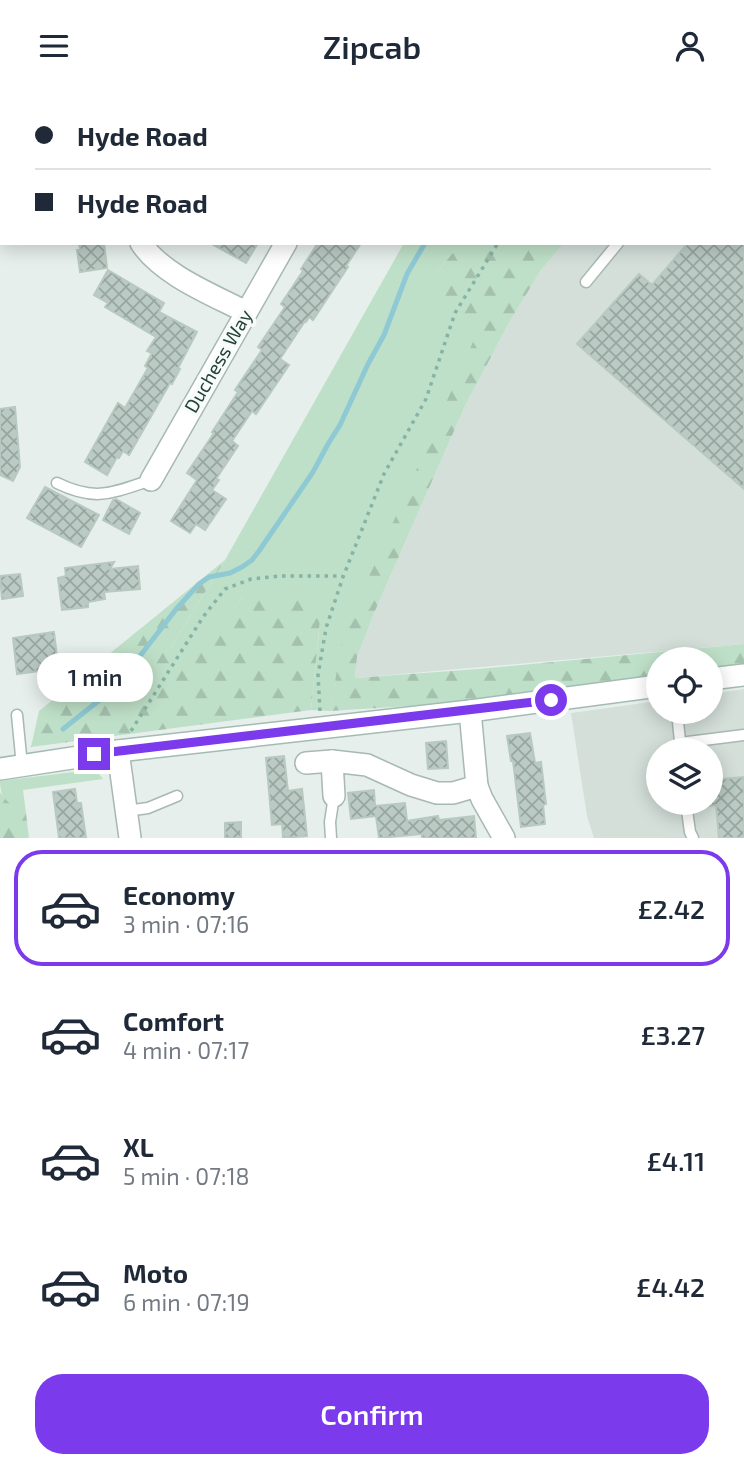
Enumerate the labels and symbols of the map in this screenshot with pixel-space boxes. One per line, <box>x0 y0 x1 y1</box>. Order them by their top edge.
street label: Duchess Way <box>179 305 256 417</box>
callout: 1 min <box>36 653 152 701</box>
route start <box>535 684 567 716</box>
route end <box>78 738 110 770</box>

